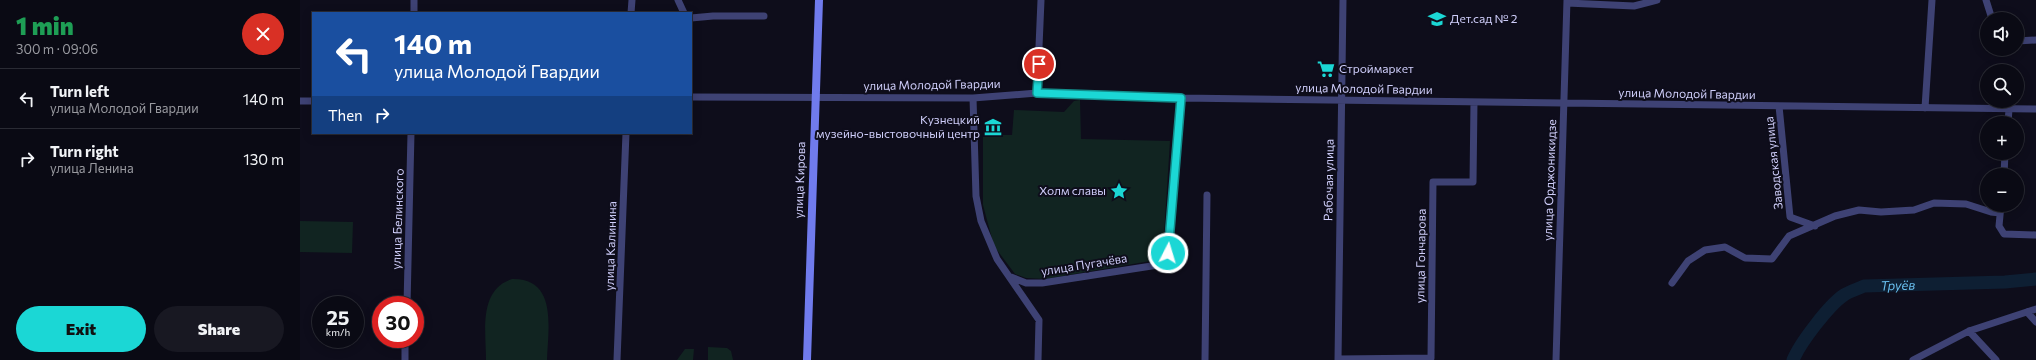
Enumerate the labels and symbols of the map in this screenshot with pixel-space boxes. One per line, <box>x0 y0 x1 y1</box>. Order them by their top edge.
school or university icon: Дет.сад № 2 <box>1427 9 1447 29</box>
place label: Дет.сад № 2 <box>1450 11 1518 25</box>
pin <box>1022 47 1056 81</box>
supermarket icon: Строймаркет <box>1316 59 1336 79</box>
place label: Строймаркет <box>1339 61 1414 75</box>
street label: улица Молодой Гвардии <box>863 76 1001 92</box>
street label: улица Молодой Гвардии <box>1295 80 1433 96</box>
street label: улица Молодой Гвардии <box>1618 85 1756 101</box>
place label: Кузнецкий музейно-выстовочный центр <box>816 112 980 140</box>
street label: Заводская улица <box>1761 116 1785 210</box>
museum icon: Кузнецкий музейно-выстовочный центр <box>983 117 1003 137</box>
street label: улица Орджоникидзе <box>1540 119 1558 241</box>
street label: Рабочая улица <box>1320 139 1336 221</box>
street label: улица Кирова <box>791 141 807 219</box>
street label: улица Белинского <box>388 168 406 270</box>
place icon: Холм славы <box>1109 181 1129 201</box>
place label: Холм славы <box>1039 183 1106 197</box>
street label: улица Калинина <box>601 201 619 291</box>
street label: улица Гончарова <box>1412 209 1428 303</box>
position arrow <box>1147 232 1189 274</box>
street label: улица Пугачёва <box>1040 250 1128 278</box>
water label: Труёв <box>1880 277 1916 294</box>
speed limit sign: 30 <box>372 296 424 348</box>

